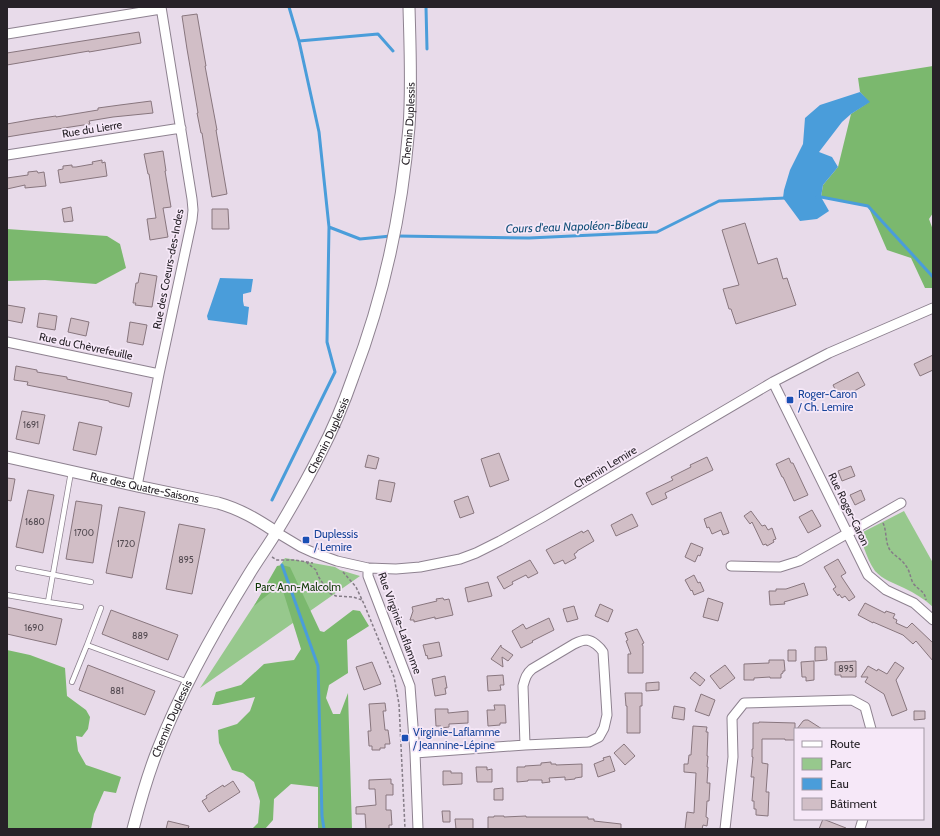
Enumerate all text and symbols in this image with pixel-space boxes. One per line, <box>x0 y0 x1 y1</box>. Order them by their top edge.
street label: Chemin Duplessis <box>398 82 418 166</box>
street label: Rue du Lierre <box>61 117 123 141</box>
street label: Rue des Coeurs-des-Indes <box>149 207 187 330</box>
water label: Cours d'eau Napoléon-Bibeau <box>505 216 649 236</box>
street label: Rue du Chèvrefeuille <box>38 329 134 363</box>
place label: Roger-Caron / Ch. Lemire <box>797 387 857 414</box>
street label: Chemin Duplessis <box>304 395 352 476</box>
marker: Roger-Caron / Ch. Lemire <box>785 395 795 405</box>
house number: 1691 <box>23 419 39 430</box>
street label: Chemin Lemire <box>571 443 639 491</box>
street label: Rue des Quatre-Saisons <box>89 469 201 506</box>
street label: Rue Roger-Caron <box>825 470 873 548</box>
house number: 1680 <box>25 516 45 527</box>
house number: 1700 <box>74 527 94 538</box>
place label: Duplessis / Lemire <box>313 527 358 554</box>
marker: Duplessis / Lemire <box>301 535 311 545</box>
house number: 1720 <box>117 538 135 549</box>
house number: 895 <box>178 554 194 565</box>
street label: Rue Virginie-Laflamme <box>375 570 425 676</box>
park label: Parc Ann-Malcolm <box>255 580 341 594</box>
house number: 1690 <box>24 622 44 633</box>
house number: 889 <box>132 630 148 641</box>
house number: 895 <box>838 663 854 674</box>
street label: Chemin Duplessis <box>148 677 195 759</box>
house number: 881 <box>110 685 124 696</box>
place label: Virginie-Laflamme / Jeannine-Lépine <box>412 725 500 752</box>
legend <box>794 728 924 820</box>
marker: Virginie-Laflamme / Jeannine-Lépine <box>400 733 410 743</box>
text: Route <box>830 736 860 751</box>
text: Parc <box>830 756 852 771</box>
text: Eau <box>830 776 849 791</box>
text: Bâtiment <box>830 796 877 811</box>

